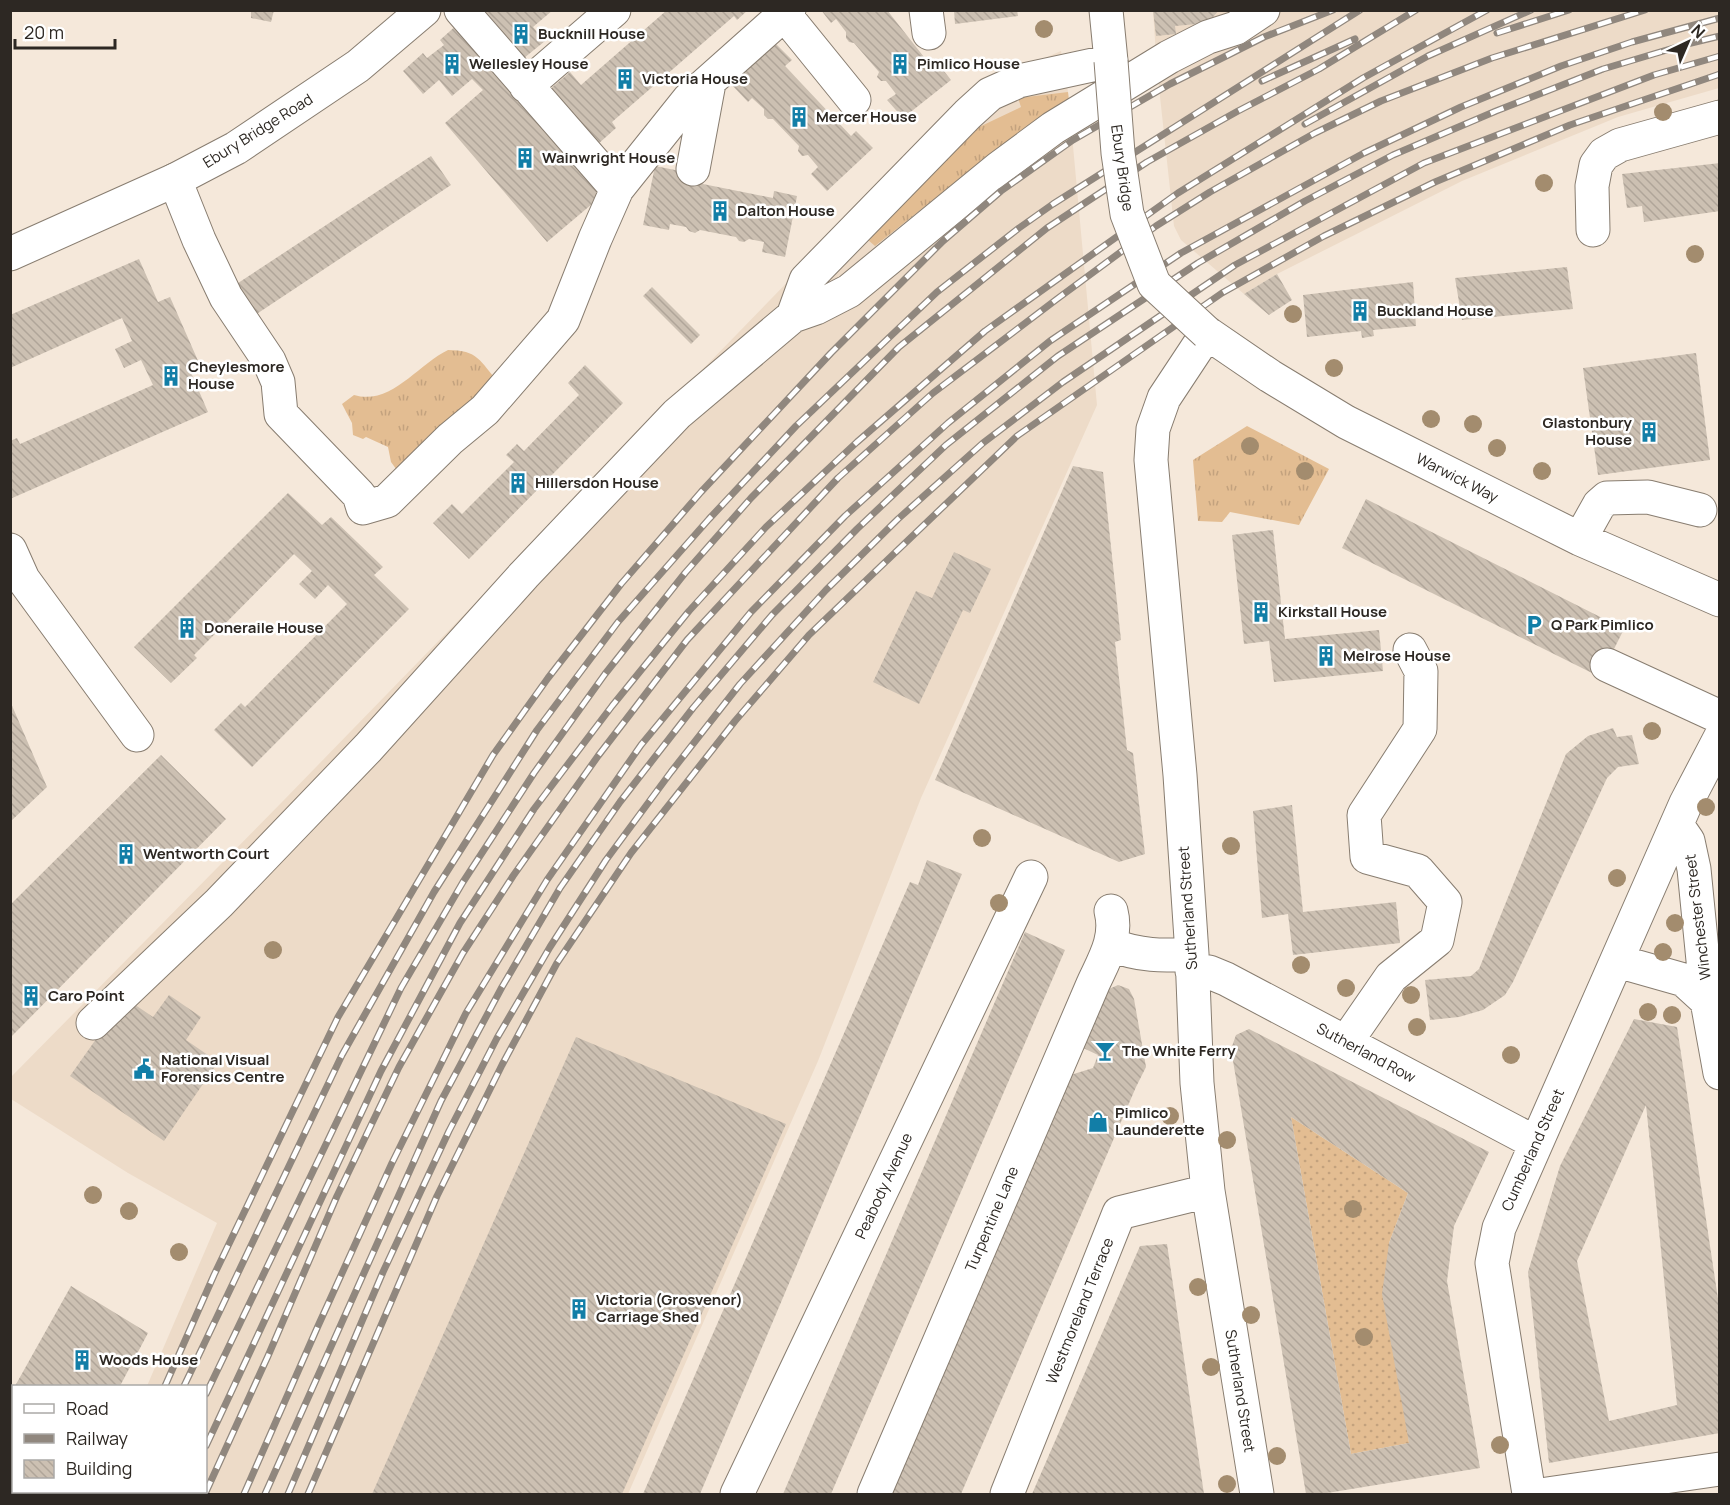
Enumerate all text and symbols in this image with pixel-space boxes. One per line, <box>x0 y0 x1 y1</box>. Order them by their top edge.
scale bar <box>15 12 116 50</box>
north arrow <box>1658 12 1718 72</box>
text: N <box>1687 19 1710 43</box>
text: 20 m <box>24 20 64 44</box>
building icon: Bucknill House <box>509 22 533 46</box>
place label: Bucknill House <box>538 23 645 44</box>
building icon: Wellesley House <box>440 52 464 76</box>
building icon: Pimlico House <box>888 52 912 76</box>
place label: Wellesley House <box>469 53 588 74</box>
place label: Pimlico House <box>917 53 1020 74</box>
building icon: Victoria House <box>613 67 637 91</box>
place label: Victoria House <box>642 68 748 89</box>
street label: Ebury Bridge Road <box>199 88 317 173</box>
building icon: Mercer House <box>787 105 811 129</box>
place label: Mercer House <box>816 106 917 127</box>
street label: Ebury Bridge <box>1106 123 1139 213</box>
building icon: Wainwright House <box>513 146 537 170</box>
place label: Wainwright House <box>542 147 675 168</box>
building icon: Dalton House <box>708 199 732 223</box>
place label: Dalton House <box>737 200 835 221</box>
building icon: Buckland House <box>1348 299 1372 323</box>
place label: Buckland House <box>1377 300 1494 321</box>
place label: Cheylesmore House <box>188 356 285 394</box>
building icon: Cheylesmore House <box>159 364 183 388</box>
place label: Glastonbury House <box>1543 412 1633 450</box>
building icon: Glastonbury House <box>1637 420 1661 444</box>
street label: Warwick Way <box>1412 448 1502 507</box>
building icon: Hillersdon House <box>506 471 530 495</box>
place label: Hillersdon House <box>535 472 659 493</box>
building icon: Kirkstall House <box>1249 600 1273 624</box>
place label: Kirkstall House <box>1278 601 1387 622</box>
parking icon: Q Park Pimlico <box>1522 613 1546 637</box>
place label: Q Park Pimlico <box>1551 614 1654 635</box>
building icon: Doneraile House <box>175 616 199 640</box>
place label: Doneraile House <box>204 617 324 638</box>
building icon: Melrose House <box>1314 644 1338 668</box>
place label: Melrose House <box>1343 645 1451 666</box>
building icon: Wentworth Court <box>114 842 138 866</box>
place label: Wentworth Court <box>143 843 270 864</box>
street label: Sutherland Street <box>1173 846 1202 971</box>
street label: Winchester Street <box>1679 853 1716 981</box>
building icon: Caro Point <box>19 984 43 1008</box>
place label: Caro Point <box>48 985 125 1006</box>
street label: Sutherland Row <box>1313 1018 1420 1088</box>
bar icon: The White Ferry <box>1093 1039 1117 1063</box>
place label: The White Ferry <box>1122 1040 1236 1061</box>
place label: National Visual Forensics Centre <box>161 1049 285 1087</box>
public building icon: National Visual Forensics Centre <box>132 1057 156 1081</box>
street label: Cumberland Street <box>1496 1085 1569 1214</box>
place label: Pimlico Launderette <box>1115 1102 1205 1140</box>
shop icon: Pimlico Launderette <box>1086 1110 1110 1134</box>
street label: Peabody Avenue <box>850 1129 917 1242</box>
street label: Turpentine Lane <box>960 1163 1023 1275</box>
street label: Westmoreland Terrace <box>1041 1234 1119 1387</box>
place label: Victoria (Grosvenor) Carriage Shed <box>596 1289 743 1327</box>
building icon: Victoria (Grosvenor) Carriage Shed <box>567 1297 591 1321</box>
street label: Sutherland Street <box>1220 1328 1261 1454</box>
building icon: Woods House <box>70 1348 94 1372</box>
place label: Woods House <box>99 1349 198 1370</box>
legend <box>12 1385 207 1493</box>
text: Road <box>66 1396 109 1420</box>
text: Railway <box>66 1426 128 1450</box>
text: Building <box>66 1456 132 1480</box>

